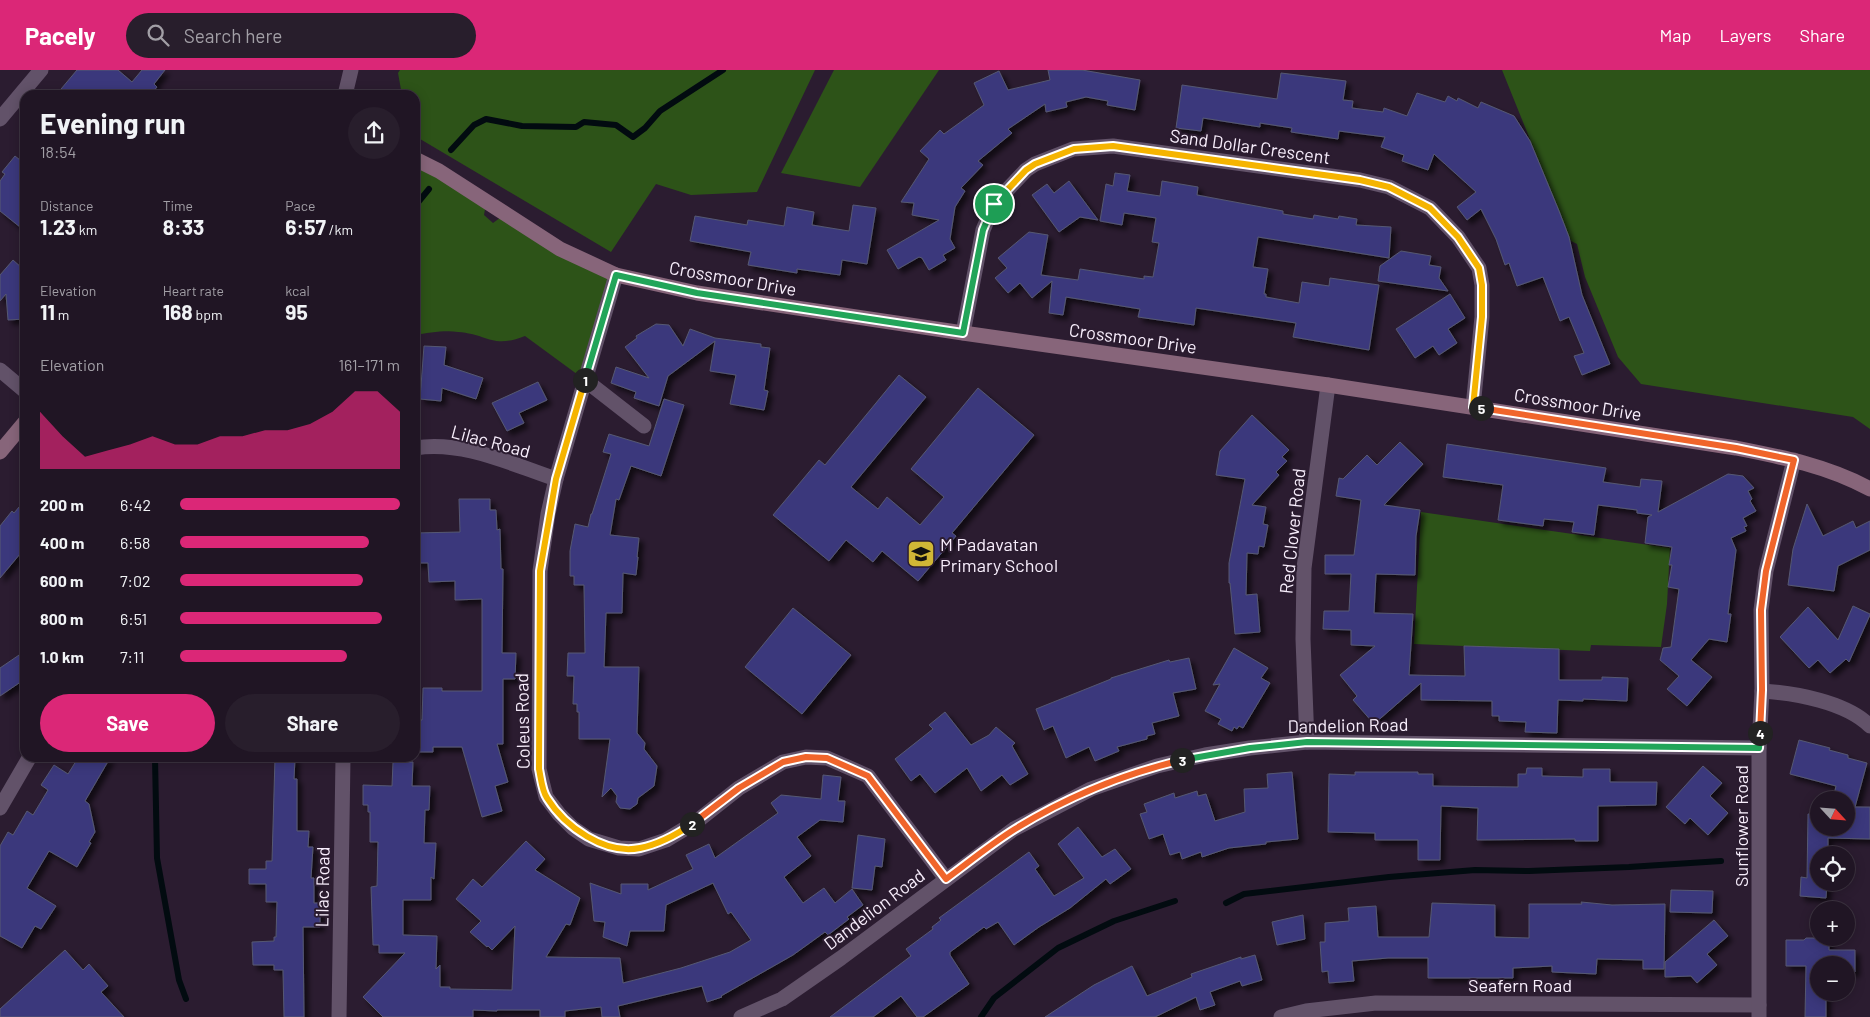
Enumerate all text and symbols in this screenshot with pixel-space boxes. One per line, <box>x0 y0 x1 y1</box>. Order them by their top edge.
search box <box>126 13 476 58</box>
text: Pacely <box>25 21 96 50</box>
icon: search <box>144 21 172 49</box>
text: Search here <box>184 24 282 47</box>
text: Map <box>1659 24 1691 46</box>
text: Layers <box>1719 24 1772 46</box>
text: Share <box>1800 24 1845 46</box>
text: Evening run <box>40 106 186 140</box>
button: share <box>348 107 400 159</box>
street label: Sand Dollar Crescent <box>1168 124 1332 168</box>
text: 18:54 <box>40 142 76 161</box>
pin <box>973 183 1015 225</box>
icon: arrive <box>980 190 1008 218</box>
text: Distance <box>40 197 93 214</box>
text: Time <box>163 197 193 214</box>
text: Pace <box>285 197 315 214</box>
text: 1.23 <box>40 214 76 239</box>
text: 8:33 <box>163 214 204 239</box>
text: 6:57 <box>285 214 326 239</box>
text: km <box>76 221 97 238</box>
text: /km <box>326 221 353 238</box>
street label: Crossmoor Drive <box>668 256 798 300</box>
text: Elevation <box>40 282 96 299</box>
text: Heart rate <box>163 282 224 299</box>
text: kcal <box>285 282 310 299</box>
text: 11 <box>40 299 55 324</box>
text: 168 <box>163 299 193 324</box>
text: 95 <box>285 299 308 324</box>
text: m <box>55 306 69 323</box>
text: bpm <box>193 306 222 323</box>
street label: Crossmoor Drive <box>1068 318 1198 358</box>
text: Elevation <box>40 355 104 374</box>
text: 161–171 m <box>338 355 400 374</box>
pin: 1 <box>572 368 598 392</box>
text: 1 <box>583 372 588 389</box>
street label: Crossmoor Drive <box>1513 383 1643 425</box>
pin: 5 <box>1468 396 1494 420</box>
text: 5 <box>1478 400 1485 417</box>
street label: Lilac Road <box>449 420 533 462</box>
street label: Red Clover Road <box>1274 467 1310 595</box>
text: 200 m <box>40 495 84 514</box>
text: 6:42 <box>120 495 151 514</box>
text: 400 m <box>40 533 84 552</box>
text: 6:58 <box>120 533 150 552</box>
place label: M Padavatan Primary School <box>940 533 1058 576</box>
school or university icon: M Padavatan Primary School <box>906 539 936 569</box>
text: 600 m <box>40 571 83 590</box>
text: 7:02 <box>120 571 151 590</box>
text: 800 m <box>40 609 83 628</box>
text: 6:51 <box>120 609 147 628</box>
text: 1.0 km <box>40 647 84 666</box>
text: 7:11 <box>120 647 144 666</box>
street label: Coleus Road <box>510 673 534 769</box>
button: Save <box>40 694 215 752</box>
button: Share <box>225 694 400 752</box>
street label: Dandelion Road <box>1287 713 1409 737</box>
pin: 4 <box>1748 720 1772 746</box>
text: 4 <box>1756 725 1765 742</box>
pin: 3 <box>1170 748 1194 772</box>
text: 3 <box>1179 752 1186 769</box>
street label: Sunflower Road <box>1730 765 1752 887</box>
north arrow <box>1810 791 1855 836</box>
map controls <box>1810 791 1855 1001</box>
pin: 2 <box>680 812 704 836</box>
text: 2 <box>689 816 696 833</box>
street label: Lilac Road <box>310 846 334 928</box>
button: locate <box>1810 846 1855 891</box>
street label: Dandelion Road <box>819 864 929 954</box>
button: + <box>1810 901 1855 946</box>
button: − <box>1810 956 1855 1001</box>
street label: Seafern Road <box>1468 974 1572 996</box>

